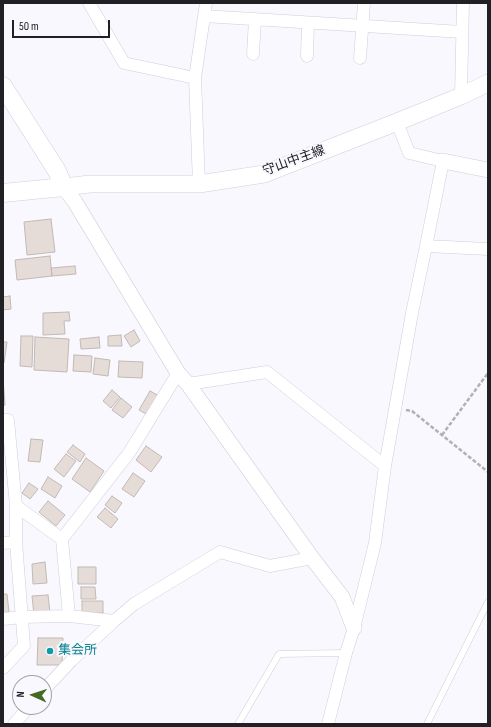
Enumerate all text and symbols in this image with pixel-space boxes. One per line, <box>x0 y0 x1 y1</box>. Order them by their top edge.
scale bar <box>14 12 112 38</box>
text: 50 m <box>19 19 39 34</box>
street label: 守山中主線 <box>261 143 327 179</box>
place label: 集会所 <box>58 643 97 659</box>
marker: 集会所 <box>45 646 55 656</box>
north arrow <box>12 675 52 715</box>
text: N <box>14 691 27 698</box>

